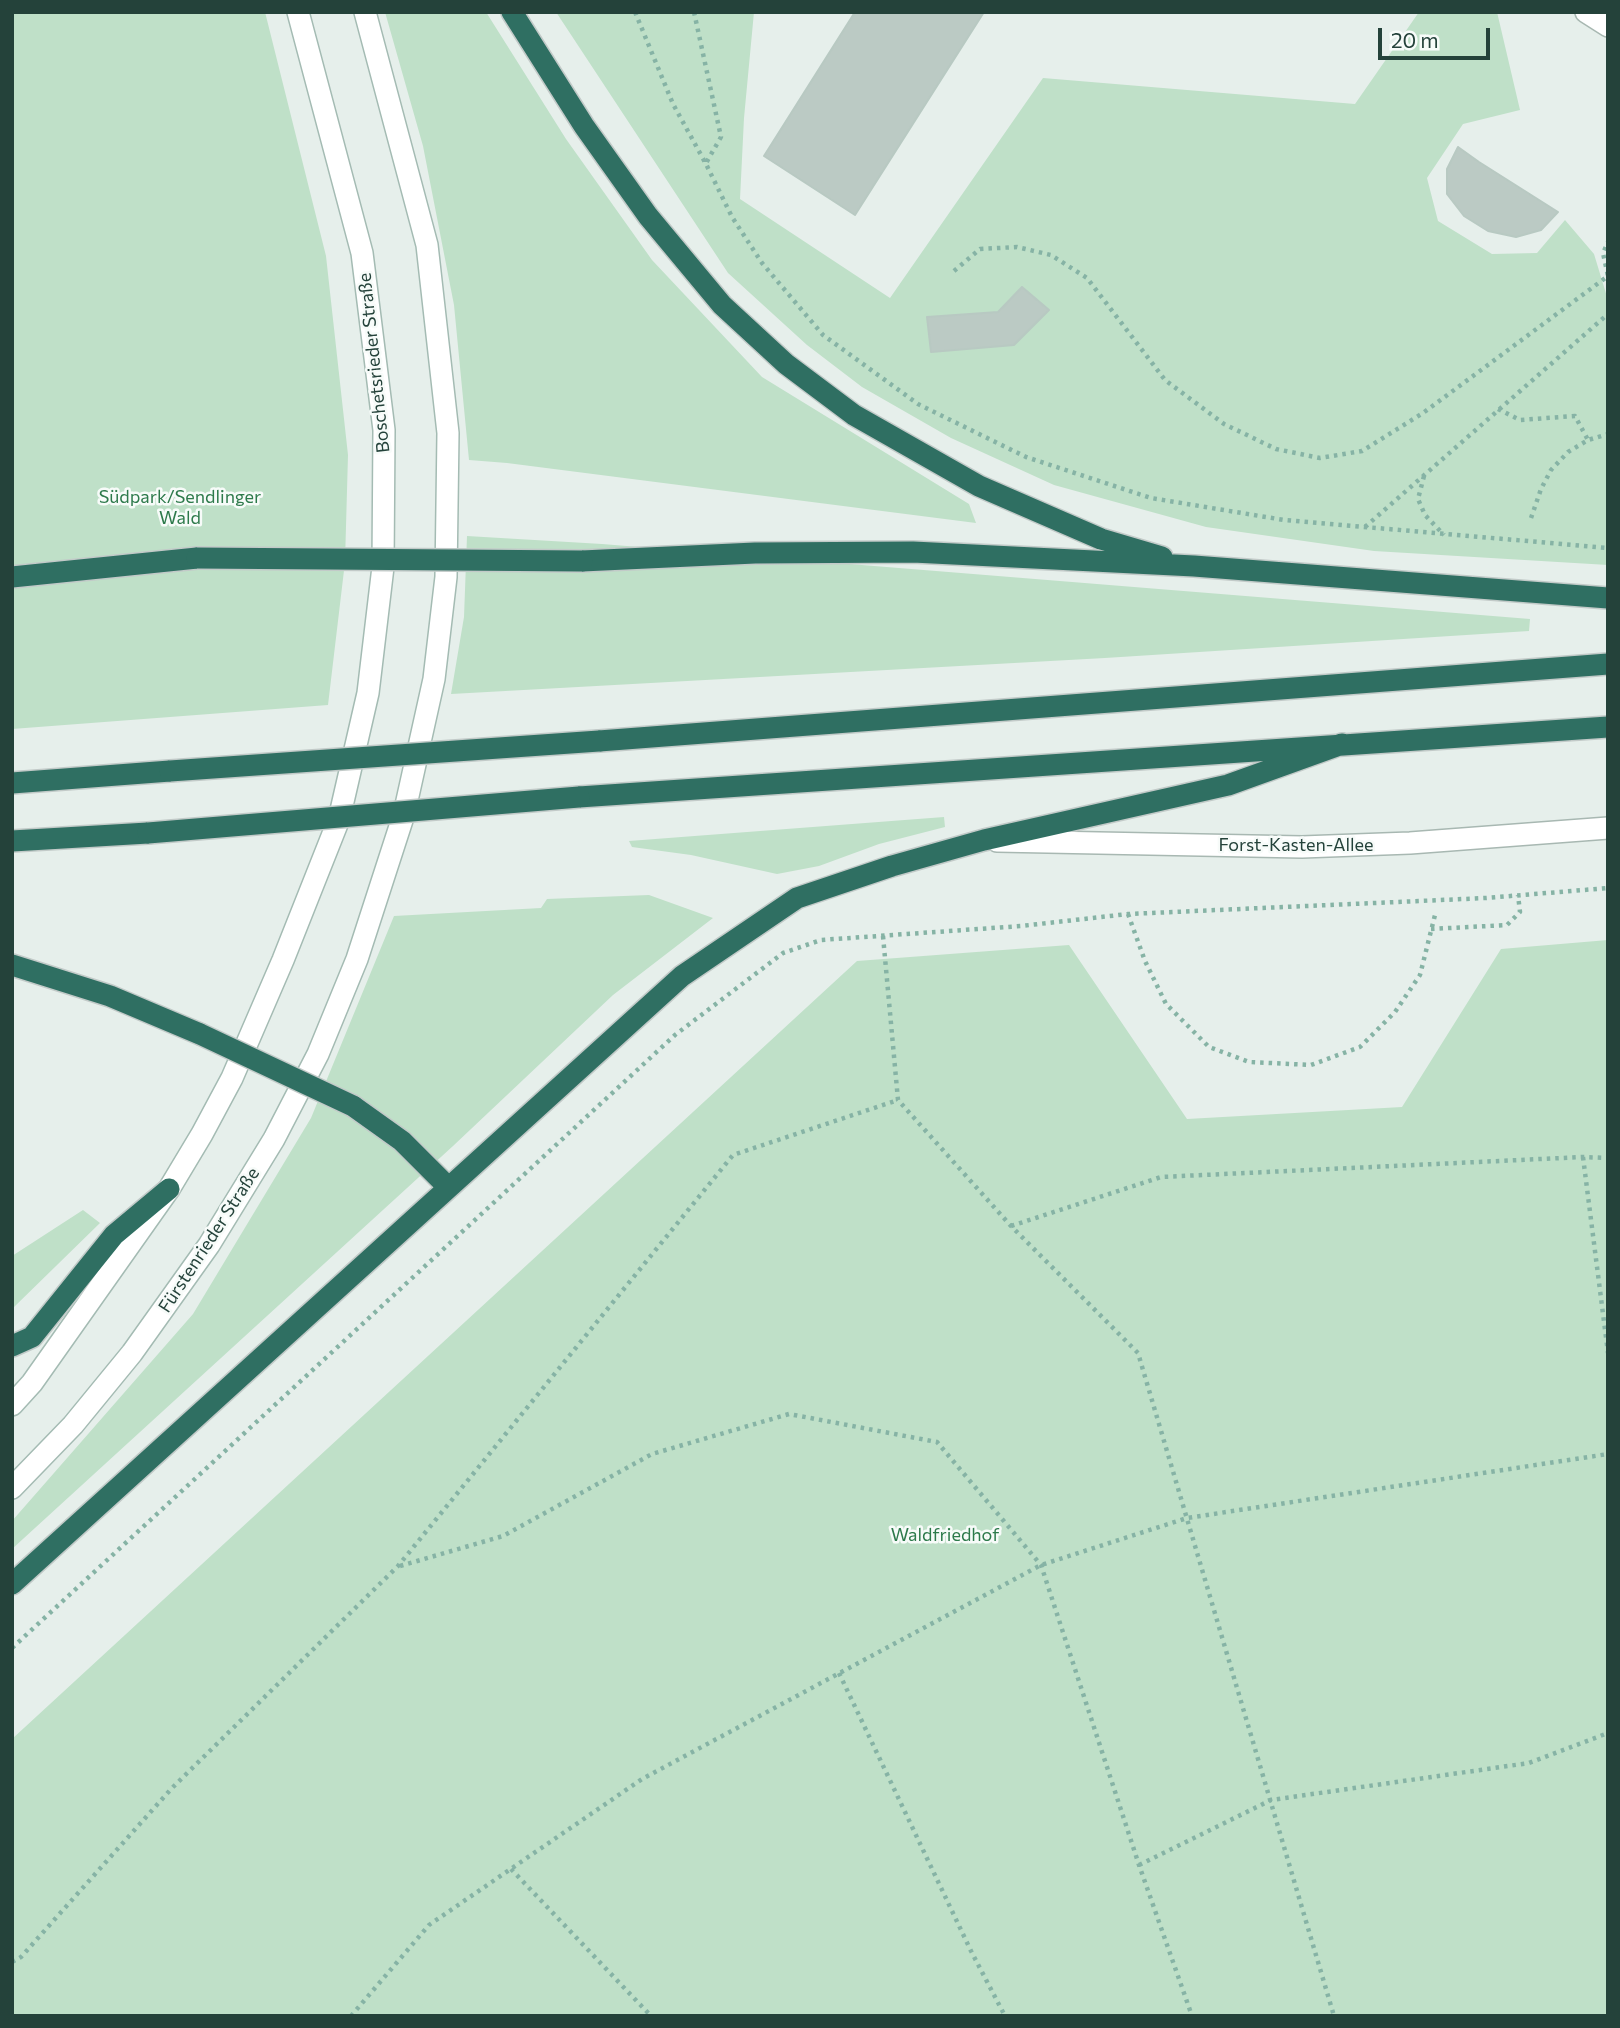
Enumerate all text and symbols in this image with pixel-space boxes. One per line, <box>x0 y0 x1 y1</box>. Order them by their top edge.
scale bar <box>1382 14 1494 58</box>
text: 20 m <box>1391 27 1439 52</box>
street label: Boschetsrieder Straße <box>354 272 394 454</box>
park label: Südpark/Sendlinger Wald <box>99 486 261 528</box>
street label: Forst-Kasten-Allee <box>1218 834 1374 856</box>
street label: Fürstenrieder Straße <box>154 1163 264 1317</box>
park label: Waldfriedhof <box>891 1524 999 1546</box>

